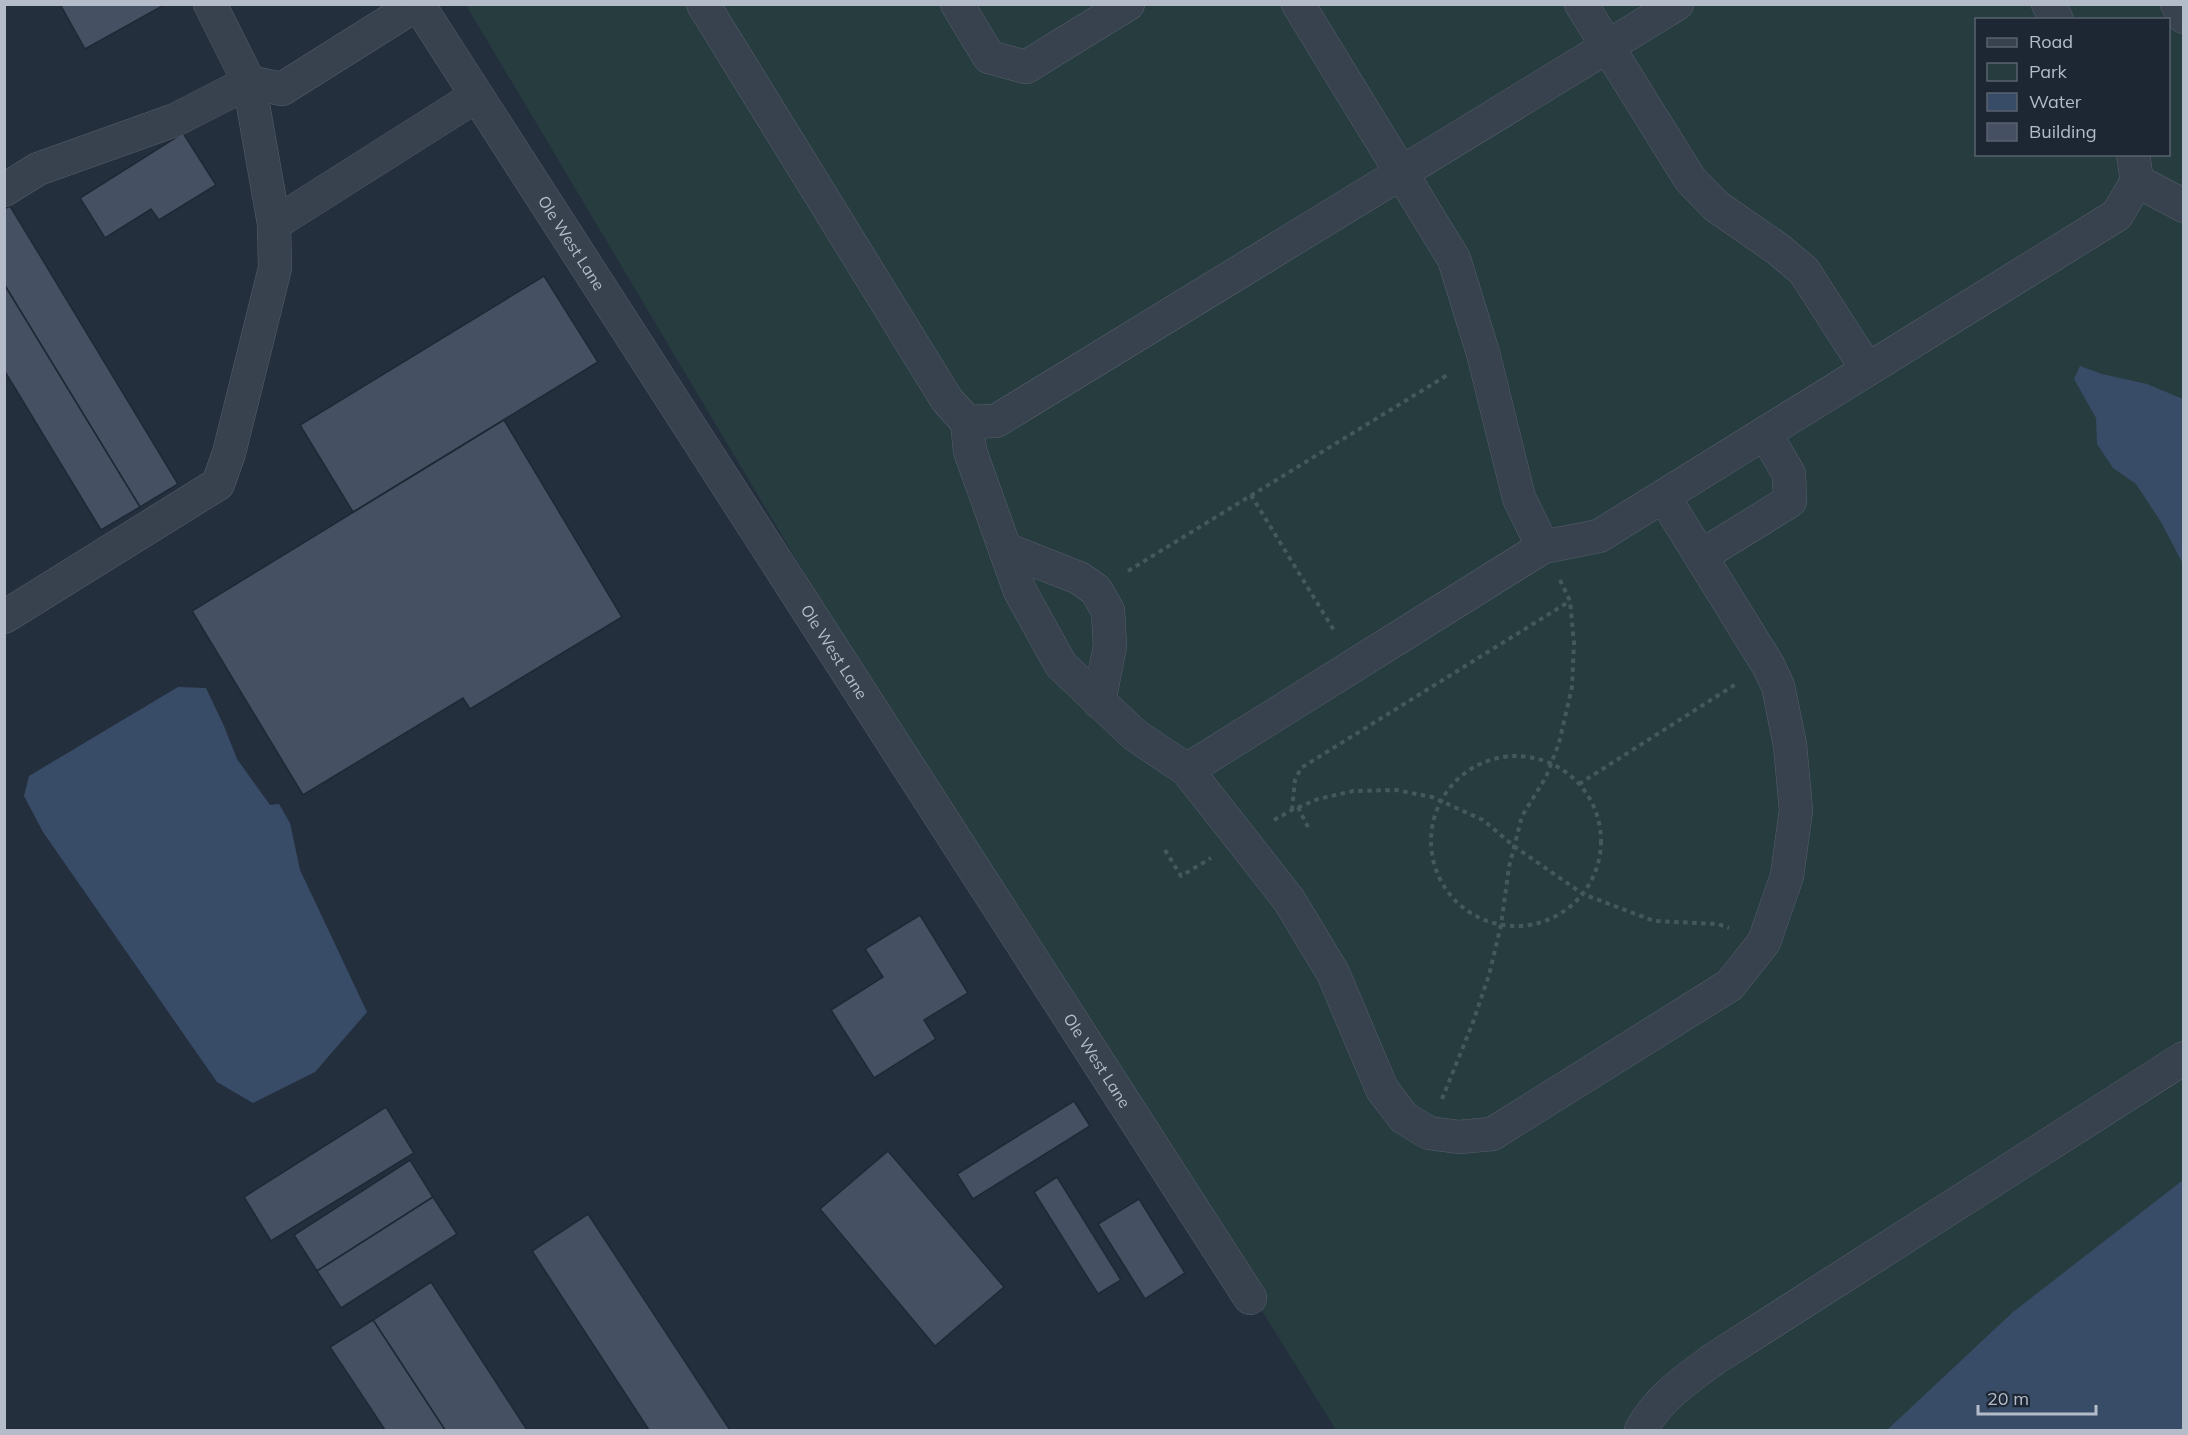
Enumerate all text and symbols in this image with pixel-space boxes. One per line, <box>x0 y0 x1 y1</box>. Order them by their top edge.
legend <box>1975 18 2170 156</box>
text: Road <box>2029 30 2073 53</box>
text: Park <box>2029 60 2068 83</box>
text: Water <box>2029 90 2082 113</box>
text: Building <box>2029 120 2097 143</box>
street label: Ole West Lane <box>534 192 609 294</box>
street label: Ole West Lane <box>797 601 872 703</box>
street label: Ole West Lane <box>1059 1009 1135 1112</box>
scale bar <box>1978 1378 2096 1416</box>
text: 20 m <box>1987 1387 2029 1410</box>

